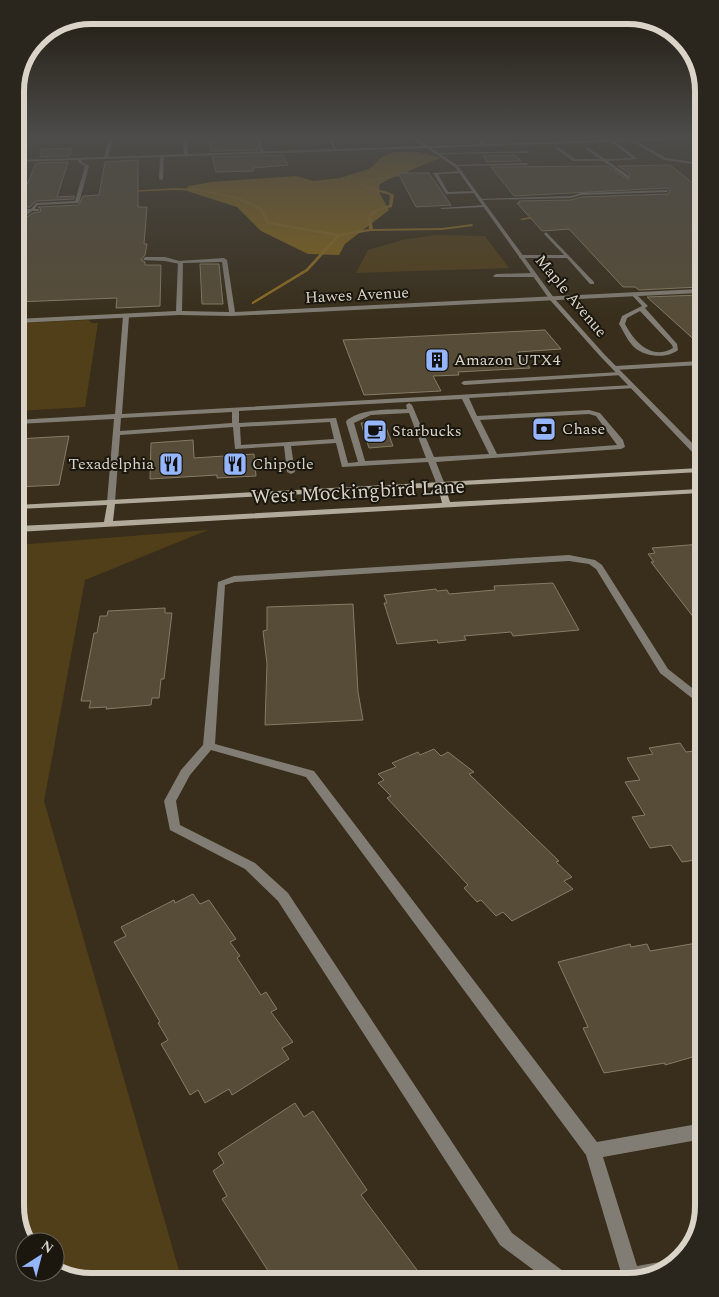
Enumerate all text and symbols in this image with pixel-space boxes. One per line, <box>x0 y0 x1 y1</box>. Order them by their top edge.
street label: Maple Avenue <box>529 249 613 343</box>
street label: Hawes Avenue <box>304 280 410 310</box>
building icon: Amazon UTX4 <box>424 347 450 373</box>
place label: Amazon UTX4 <box>454 348 560 372</box>
bank icon: Chase <box>531 416 557 442</box>
place label: Chase <box>562 417 605 441</box>
cafe icon: Starbucks <box>362 418 388 444</box>
place label: Starbucks <box>392 419 462 443</box>
restaurant icon: Texadelphia <box>158 451 184 477</box>
restaurant icon: Chipotle <box>222 451 248 477</box>
place label: Texadelphia <box>68 452 154 476</box>
place label: Chipotle <box>252 452 314 476</box>
street label: West Mockingbird Lane <box>250 471 466 513</box>
north arrow <box>15 1232 65 1282</box>
text: N <box>37 1235 58 1259</box>

